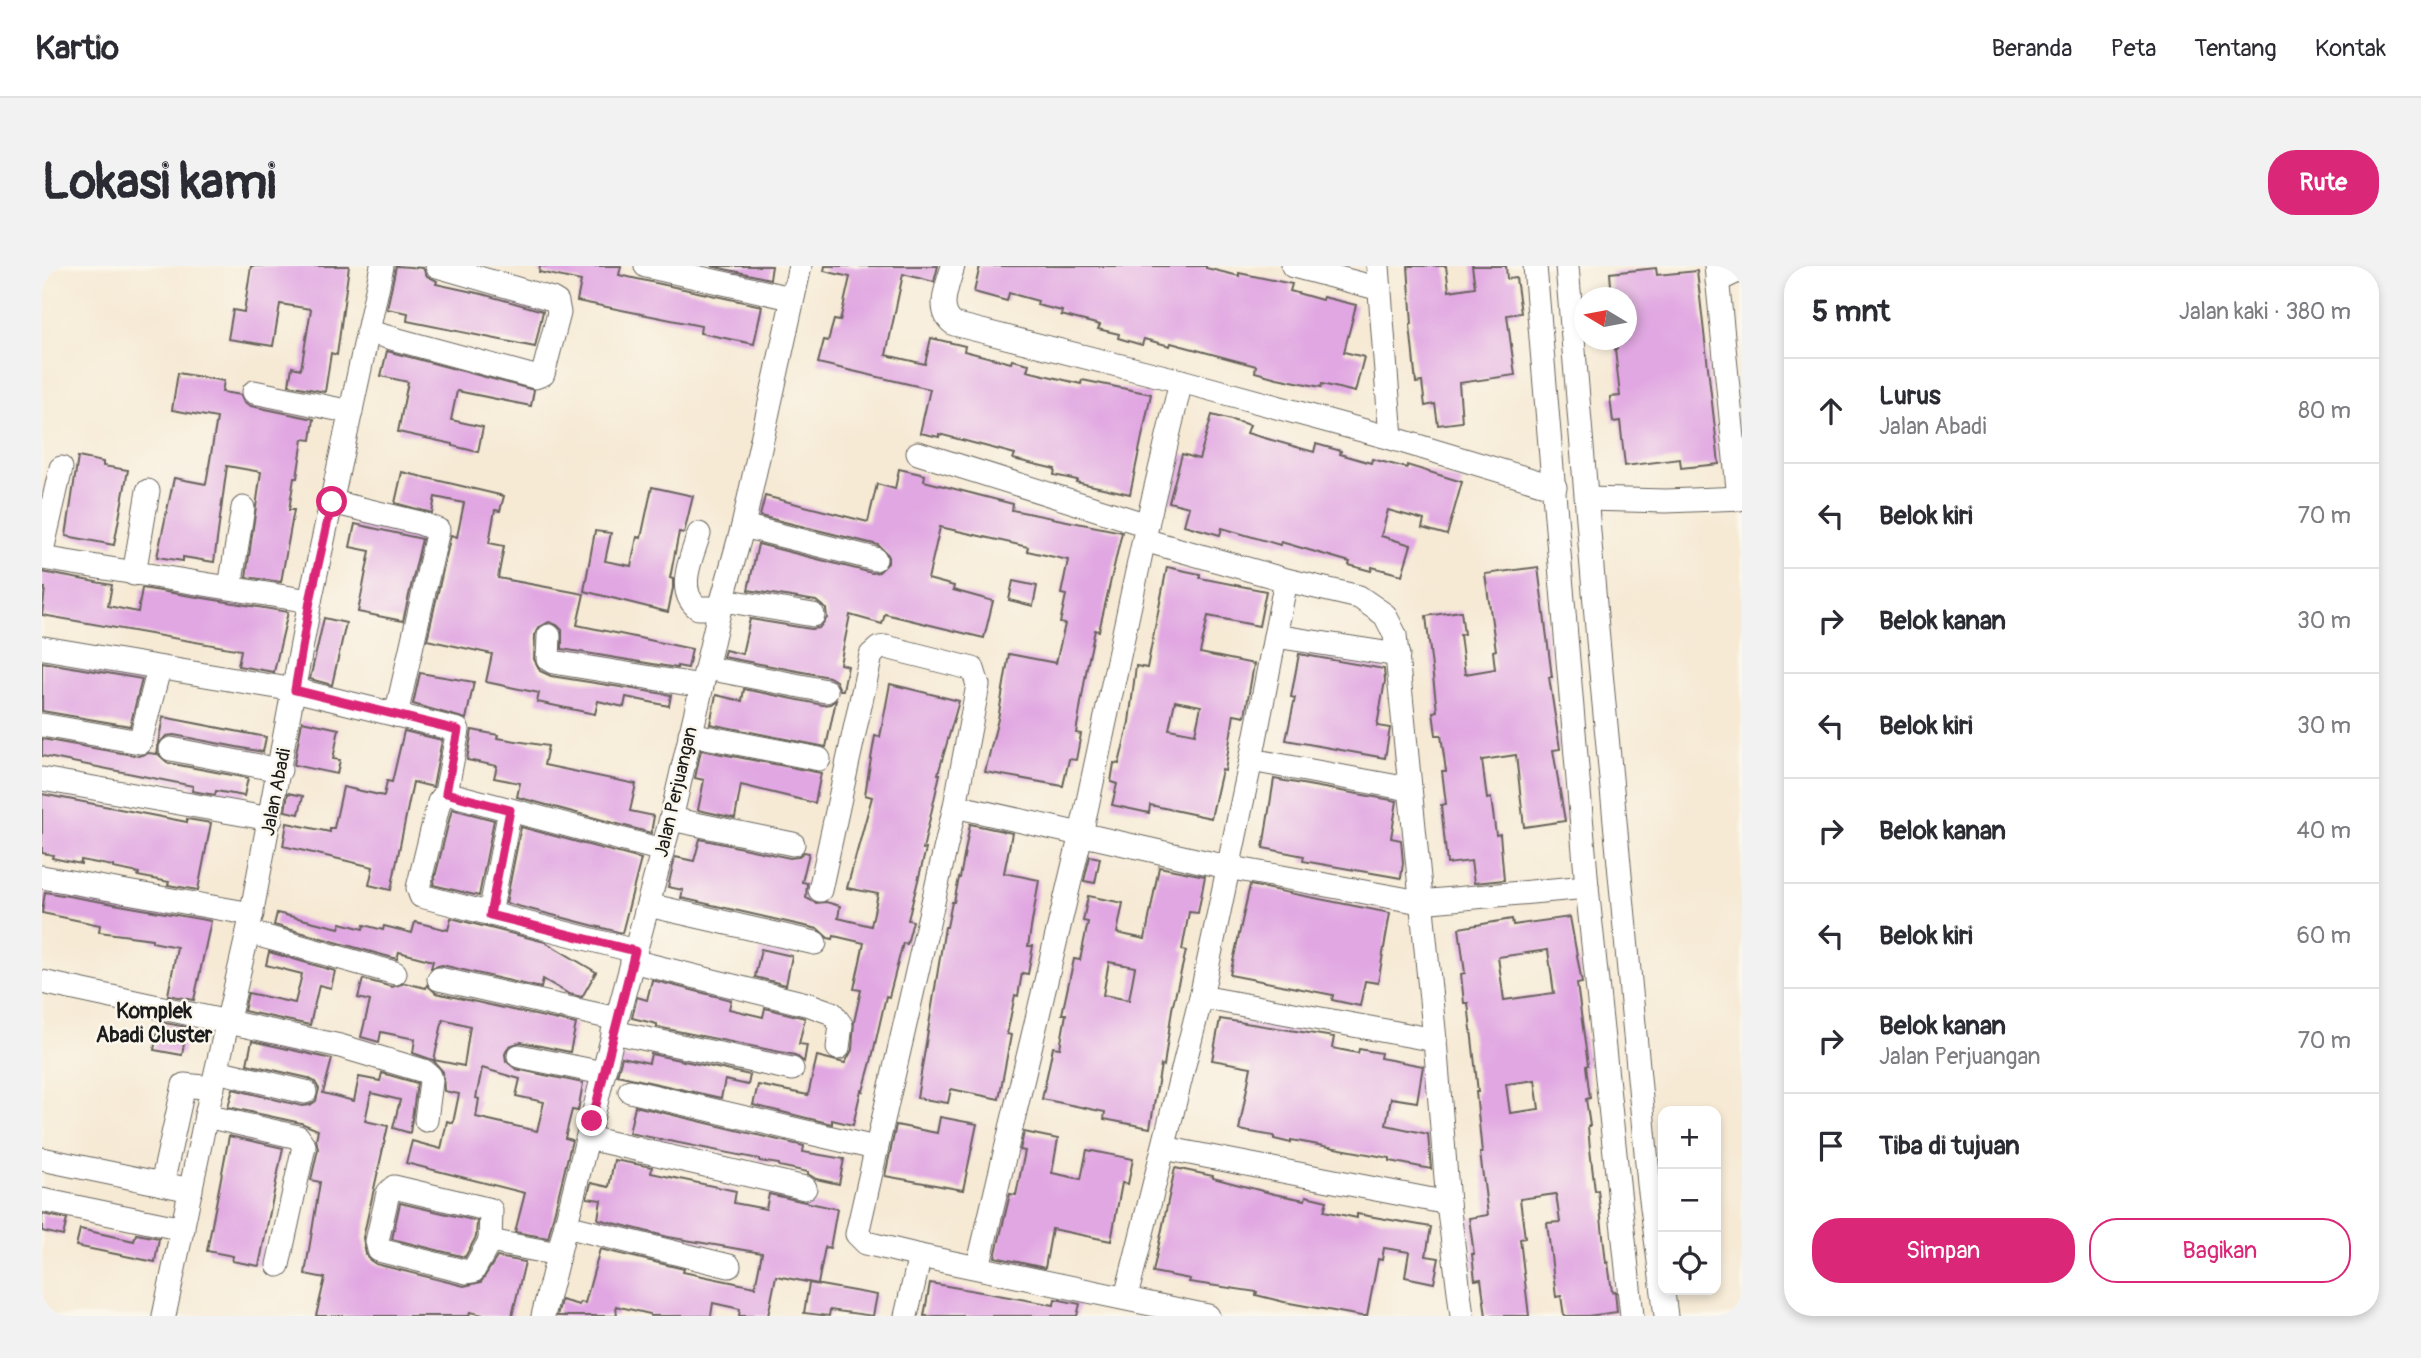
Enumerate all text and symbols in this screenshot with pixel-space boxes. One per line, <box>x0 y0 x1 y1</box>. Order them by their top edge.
text: Kartio <box>35 28 119 69</box>
text: Beranda <box>1991 34 2072 63</box>
text: Peta <box>2110 34 2156 63</box>
text: Tentang <box>2194 34 2277 63</box>
text: Kontak <box>2315 34 2386 63</box>
button: Rute <box>2268 150 2379 215</box>
text: Lokasi kami <box>42 152 276 213</box>
north arrow <box>1574 287 1637 350</box>
text: 5 mnt <box>1812 293 1890 330</box>
text: Jalan kaki · 380 m <box>2179 297 2351 326</box>
text: Lurus <box>1879 380 1941 412</box>
icon: ahead <box>1812 392 1850 430</box>
text: 80 m <box>2298 396 2351 425</box>
text: Jalan Abadi <box>1879 412 1986 441</box>
route start <box>316 486 347 517</box>
icon: left <box>1812 497 1850 535</box>
text: Belok kiri <box>1879 500 1973 532</box>
text: 70 m <box>2298 501 2351 530</box>
icon: right <box>1812 602 1850 640</box>
text: Belok kanan <box>1879 605 2006 637</box>
text: 30 m <box>2297 606 2351 635</box>
icon: left <box>1812 707 1850 745</box>
text: Belok kiri <box>1879 710 1973 742</box>
text: 30 m <box>2297 711 2351 740</box>
street label: Jalan Perjuangan <box>649 724 703 860</box>
street label: Jalan Abadi <box>256 746 296 838</box>
icon: right <box>1812 812 1850 850</box>
text: Belok kanan <box>1879 815 2006 847</box>
text: 40 m <box>2297 816 2351 845</box>
icon: left <box>1812 917 1850 955</box>
text: Belok kiri <box>1879 920 1973 952</box>
text: 60 m <box>2296 921 2351 950</box>
district label: Komplek Abadi Cluster <box>96 998 213 1049</box>
text: Belok kanan <box>1879 1010 2006 1042</box>
icon: right <box>1812 1022 1850 1060</box>
text: 70 m <box>2298 1026 2351 1055</box>
text: Jalan Perjuangan <box>1879 1042 2040 1071</box>
route end <box>576 1105 607 1136</box>
map controls <box>1658 1106 1721 1295</box>
button: + <box>1658 1106 1721 1169</box>
icon: arrive <box>1812 1127 1850 1165</box>
text: Tiba di tujuan <box>1879 1130 2020 1162</box>
button: − <box>1658 1169 1721 1232</box>
button: Simpan <box>1812 1218 2075 1283</box>
button: Bagikan <box>2089 1218 2351 1283</box>
button: locate <box>1658 1232 1721 1295</box>

